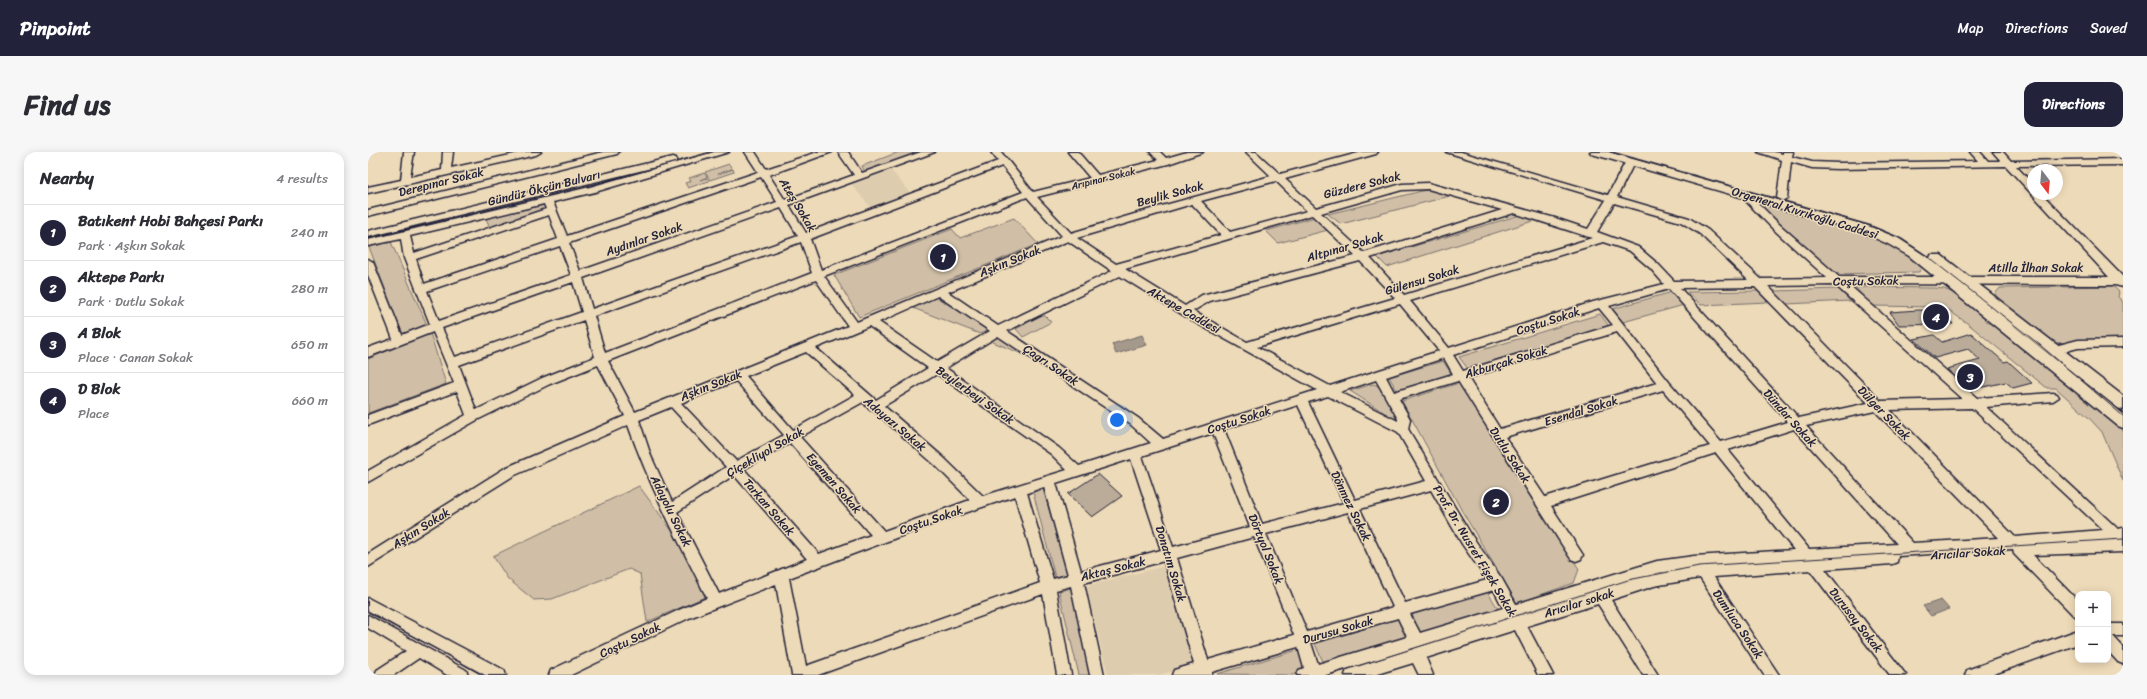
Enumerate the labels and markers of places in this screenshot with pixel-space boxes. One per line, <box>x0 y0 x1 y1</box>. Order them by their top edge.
pin: 1 <box>930 242 956 272</box>
pin: 4 <box>1923 302 1949 332</box>
pin: 3 <box>1957 362 1983 392</box>
pin: 2 <box>1483 487 1509 517</box>

